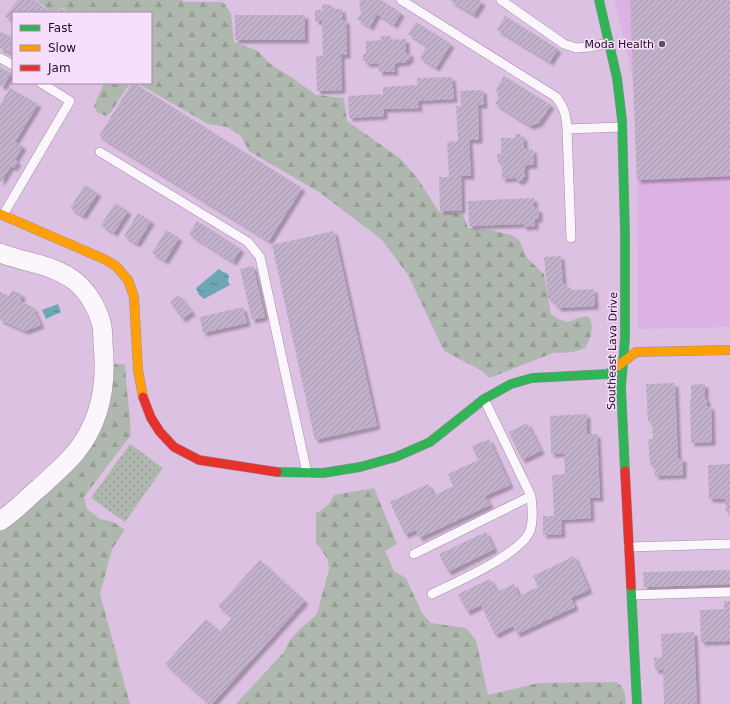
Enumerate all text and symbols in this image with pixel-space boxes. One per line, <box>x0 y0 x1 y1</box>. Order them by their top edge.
legend <box>12 12 152 84</box>
text: Fast <box>48 21 72 35</box>
place label: Moda Health <box>584 38 654 51</box>
marker: Moda Health <box>657 39 667 49</box>
text: Slow <box>48 41 76 55</box>
text: Jam <box>47 61 71 75</box>
street label: Southeast Lava Drive <box>605 292 620 410</box>

